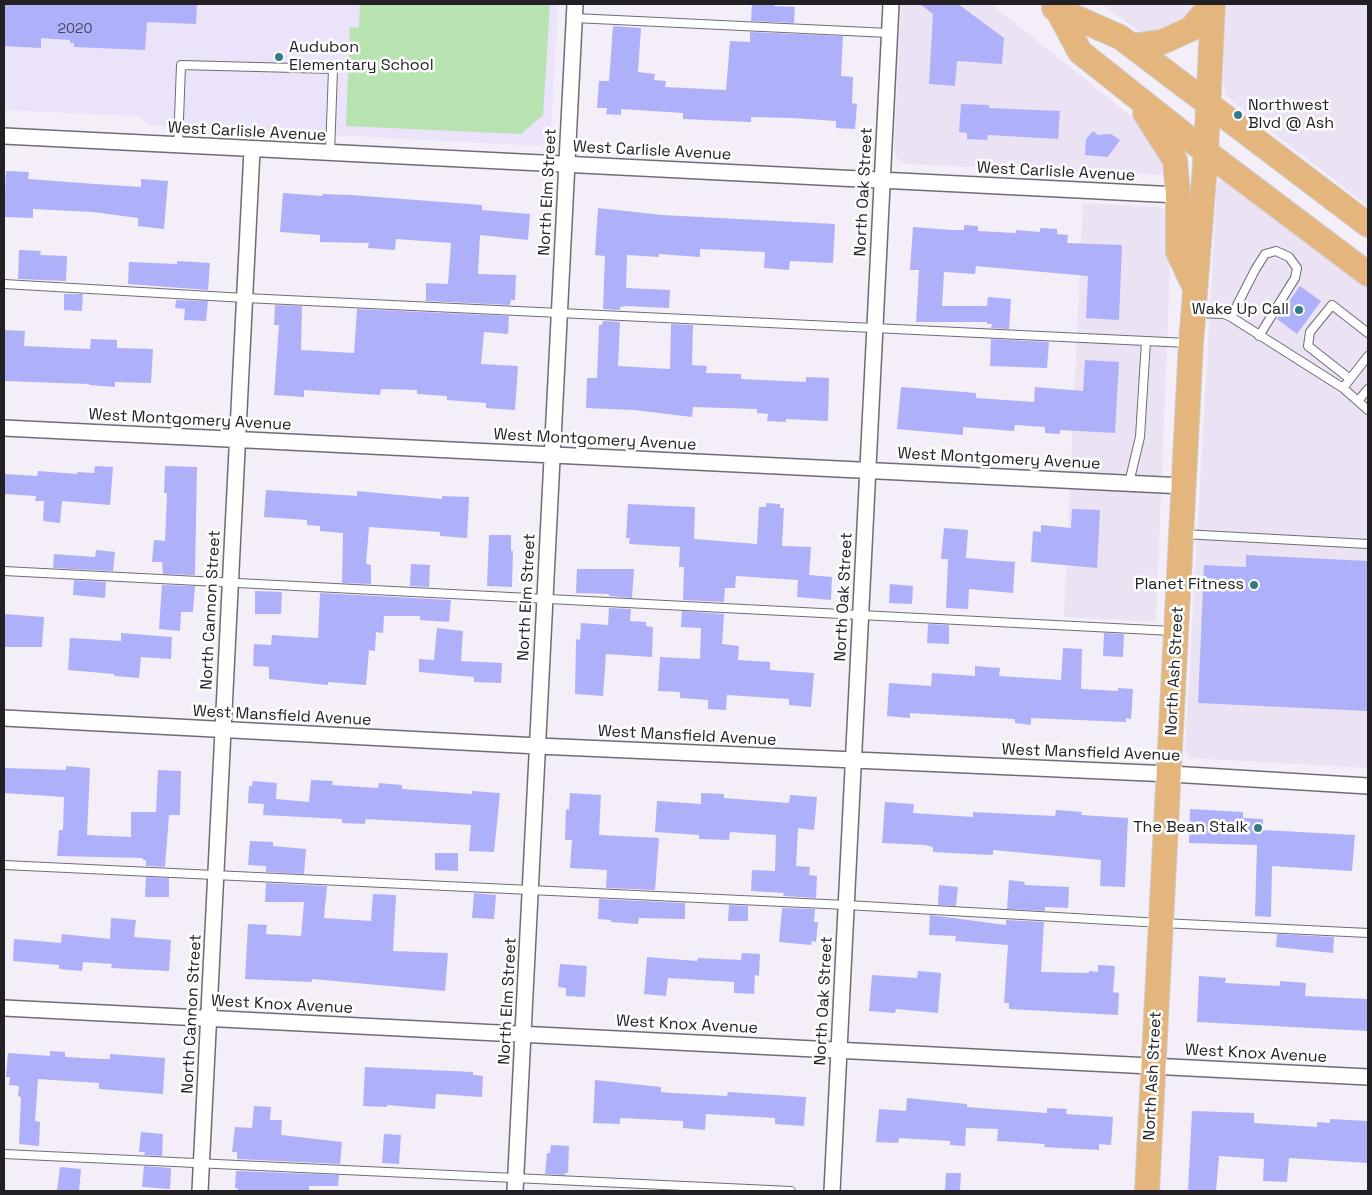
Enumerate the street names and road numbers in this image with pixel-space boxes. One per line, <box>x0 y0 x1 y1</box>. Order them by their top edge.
street label: West Carlisle Avenue <box>167 118 327 146</box>
street label: North Oak Street <box>851 127 877 257</box>
street label: North Elm Street <box>535 128 561 256</box>
street label: West Carlisle Avenue <box>572 137 732 165</box>
street label: West Carlisle Avenue <box>976 158 1136 186</box>
street label: West Montgomery Avenue <box>88 405 292 435</box>
street label: West Montgomery Avenue <box>493 425 697 455</box>
street label: West Montgomery Avenue <box>897 444 1101 474</box>
street label: North Cannon Street <box>197 530 225 690</box>
street label: North Oak Street <box>831 532 857 662</box>
street label: North Elm Street <box>514 533 540 661</box>
street label: North Ash Street <box>1162 606 1188 736</box>
street label: West Mansfield Avenue <box>192 702 372 730</box>
street label: West Mansfield Avenue <box>597 722 777 750</box>
street label: West Mansfield Avenue <box>1001 740 1181 766</box>
street label: North Cannon Street <box>178 934 206 1094</box>
street label: North Oak Street <box>811 936 837 1066</box>
street label: North Elm Street <box>495 937 521 1065</box>
street label: West Knox Avenue <box>211 992 353 1018</box>
street label: North Ash Street <box>1140 1011 1166 1141</box>
street label: West Knox Avenue <box>616 1012 758 1038</box>
street label: West Knox Avenue <box>1185 1041 1327 1067</box>

